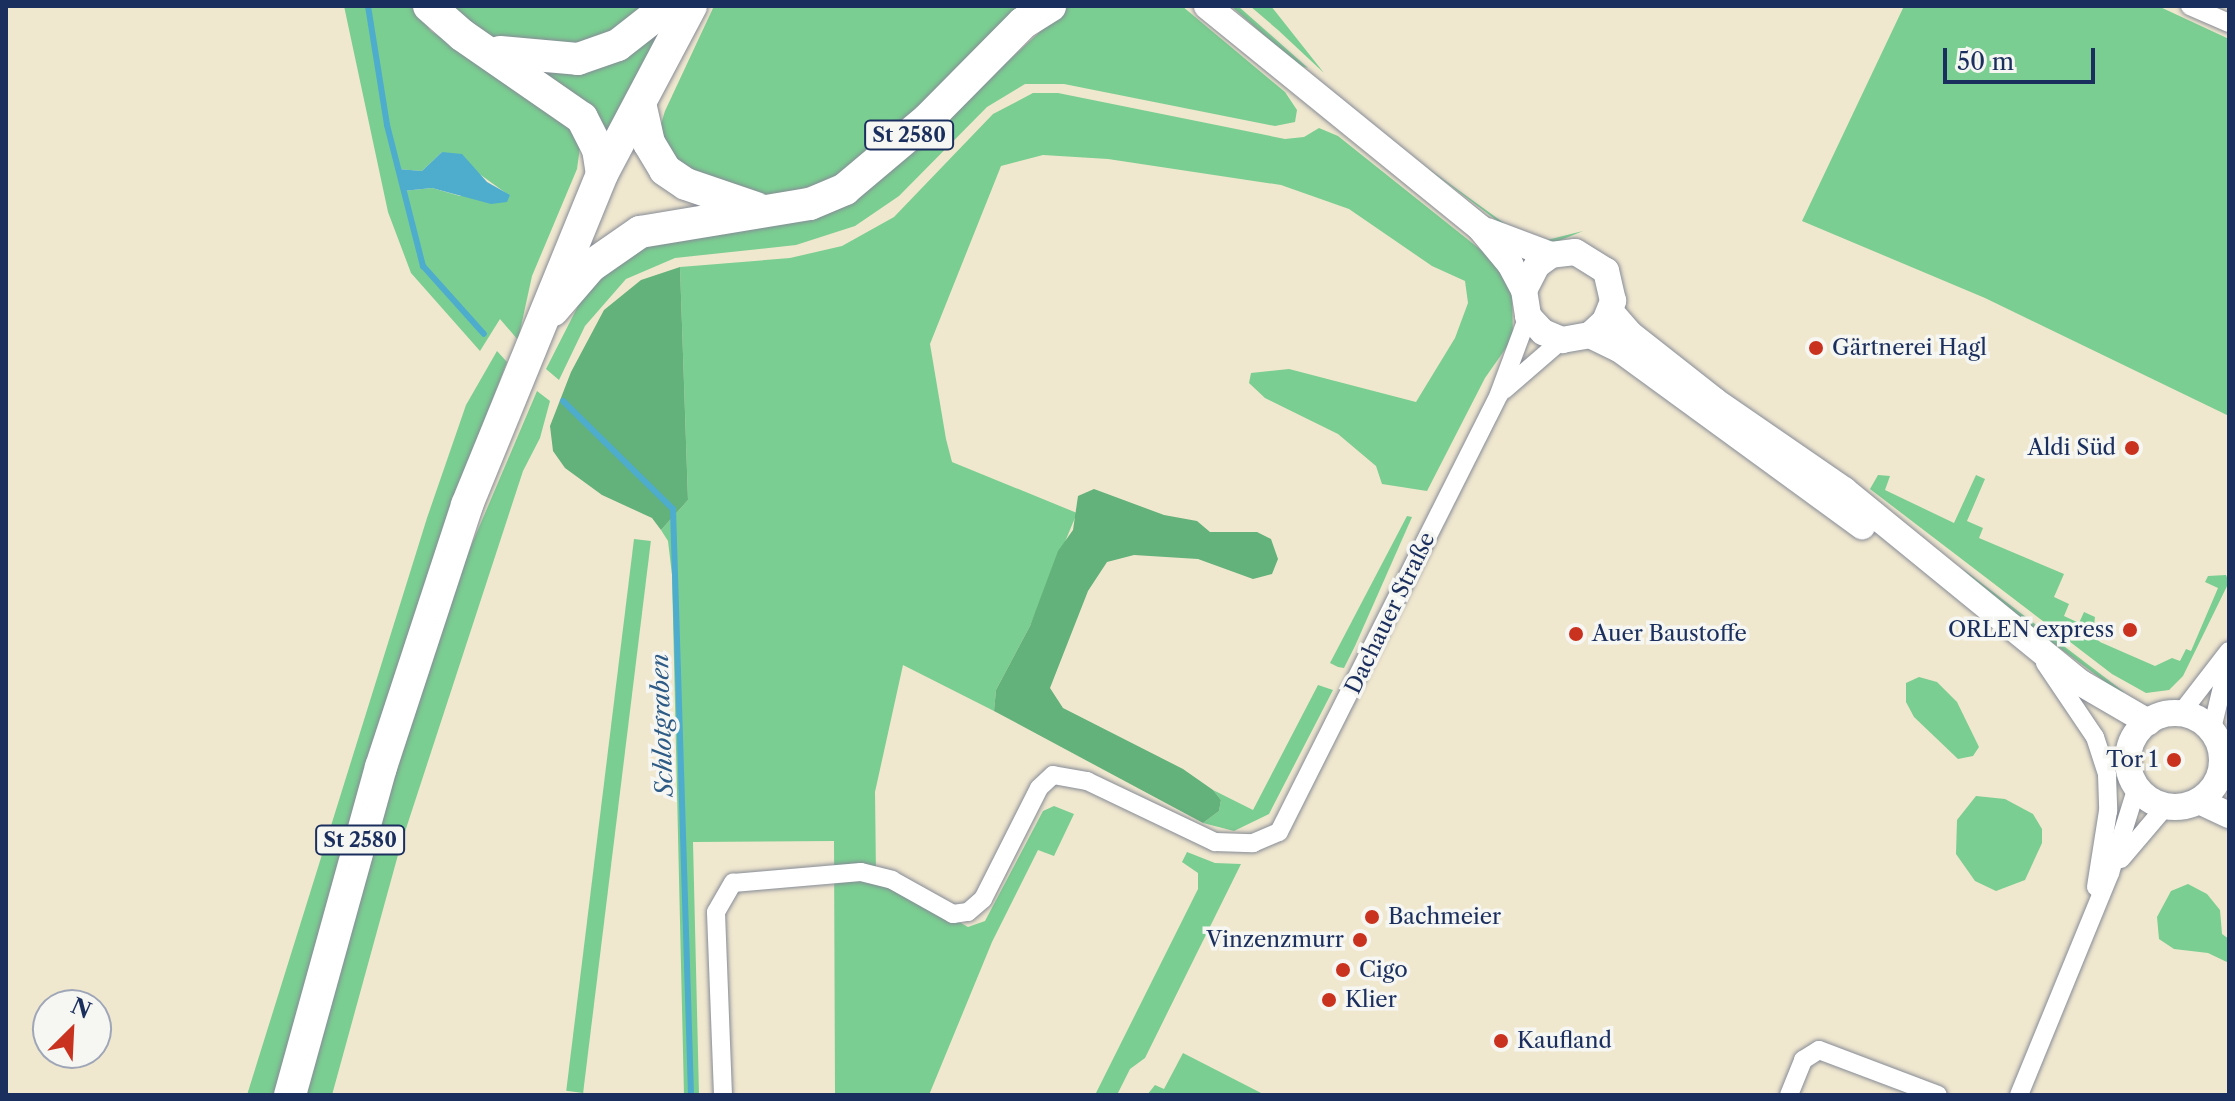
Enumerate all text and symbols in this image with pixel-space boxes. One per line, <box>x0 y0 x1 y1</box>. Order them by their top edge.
scale bar <box>1947 32 2099 82</box>
text: 50 m <box>1957 47 2014 76</box>
road number: St 2580 <box>863 119 955 151</box>
place label: Gärtnerei Hagl <box>1832 335 1987 361</box>
marker: Gärtnerei Hagl <box>1807 339 1825 357</box>
place label: Aldi Süd <box>2027 435 2116 461</box>
marker: Aldi Süd <box>2123 439 2141 457</box>
street label: Dachauer Straße <box>1339 528 1441 698</box>
place label: ORLEN express <box>1948 617 2114 643</box>
place label: Auer Baustoffe <box>1592 621 1747 647</box>
marker: ORLEN express <box>2121 621 2139 639</box>
marker: Auer Baustoffe <box>1567 625 1585 643</box>
water label: Schlotgraben <box>645 653 679 797</box>
place label: Tor 1 <box>2106 747 2158 773</box>
marker: Tor 1 <box>2165 751 2183 769</box>
road number: St 2580 <box>314 824 406 856</box>
place label: Bachmeier <box>1388 904 1501 930</box>
marker: Bachmeier <box>1363 908 1381 926</box>
place label: Vinzenzmurr <box>1206 927 1344 953</box>
marker: Vinzenzmurr <box>1351 931 1369 949</box>
place label: Cigo <box>1359 957 1408 983</box>
marker: Cigo <box>1334 961 1352 979</box>
place label: Klier <box>1345 987 1397 1013</box>
north arrow <box>32 989 112 1069</box>
marker: Klier <box>1320 991 1338 1009</box>
text: N <box>67 992 95 1025</box>
place label: Kaufland <box>1517 1028 1612 1054</box>
marker: Kaufland <box>1492 1032 1510 1050</box>

